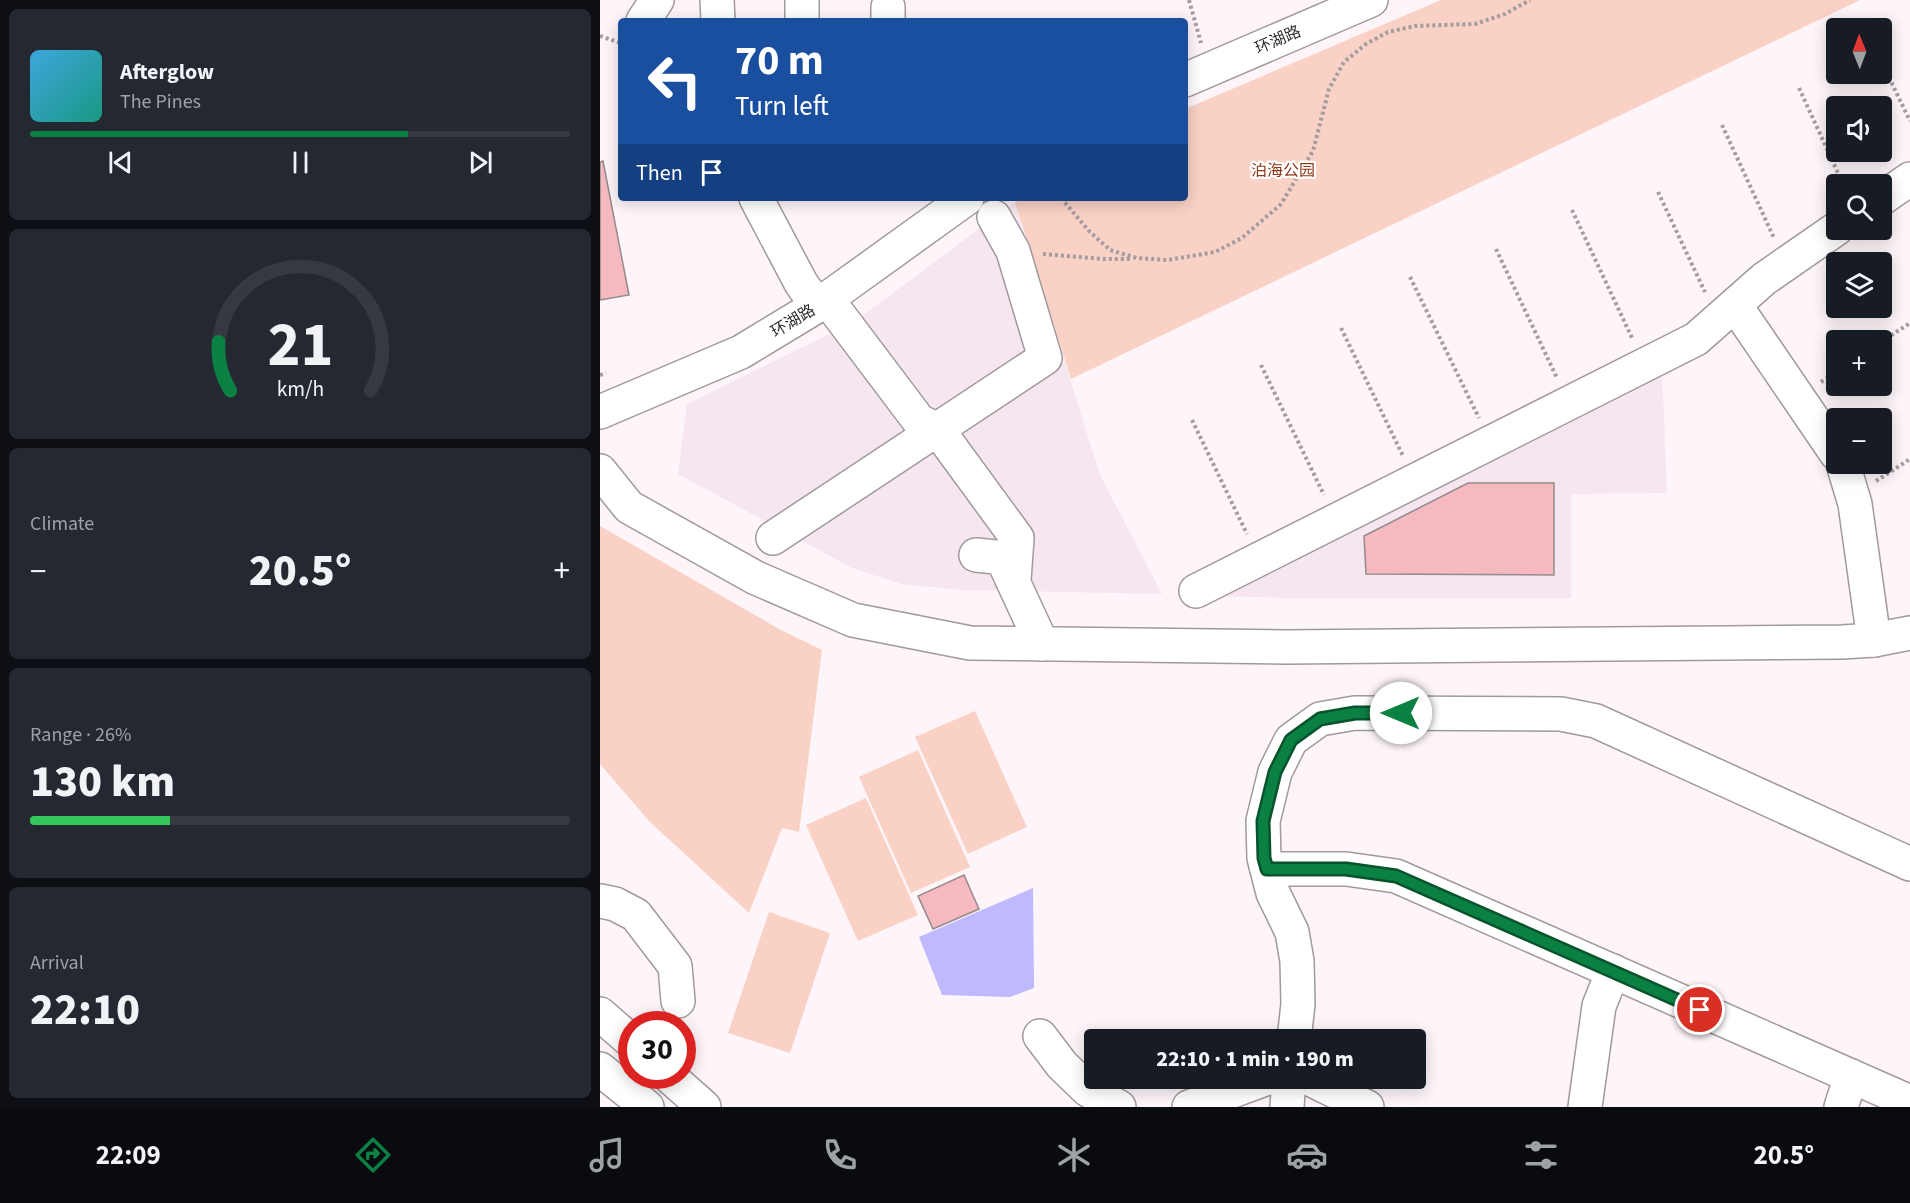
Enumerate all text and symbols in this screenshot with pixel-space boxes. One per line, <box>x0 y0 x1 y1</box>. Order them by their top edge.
north arrow <box>1826 18 1892 84</box>
map controls <box>1826 18 1892 474</box>
street label: 环湖路 <box>1252 20 1304 60</box>
text: 70 m <box>735 31 824 91</box>
icon: left <box>636 42 714 120</box>
text: Afterglow <box>120 56 214 88</box>
text: Turn left <box>735 87 829 126</box>
text: The Pines <box>120 88 201 116</box>
button: sound <box>1826 96 1892 162</box>
icon: previous <box>104 146 137 179</box>
icon: pause <box>284 146 317 179</box>
icon: next <box>464 146 497 179</box>
icon: arrive <box>695 156 728 189</box>
text: Then <box>636 157 683 189</box>
park label: 泊海公园 <box>1251 160 1315 182</box>
button: search <box>1826 174 1892 240</box>
button: layers <box>1826 252 1892 318</box>
street label: 环湖路 <box>767 299 819 343</box>
text: 21 <box>267 301 333 390</box>
button: + <box>1826 330 1892 396</box>
text: km/h <box>276 374 324 405</box>
button: − <box>1826 408 1892 474</box>
text: Climate <box>30 510 94 538</box>
text: 20.5° <box>249 539 351 603</box>
text: − <box>30 548 46 595</box>
text: + <box>554 548 570 595</box>
position arrow <box>1369 681 1433 745</box>
text: Range · 26% <box>30 721 131 749</box>
text: 130 km <box>30 750 175 814</box>
text: Arrival <box>30 949 84 977</box>
text: 22:10 <box>30 978 140 1042</box>
pin <box>1674 984 1725 1035</box>
icon: arrive <box>1683 993 1716 1026</box>
speed limit sign: 30 <box>618 1011 696 1089</box>
text: 22:10 · 1 min · 190 m <box>1156 1043 1354 1075</box>
icon: directions <box>352 1134 394 1176</box>
icon: music <box>586 1134 628 1176</box>
icon: phone <box>819 1134 861 1176</box>
icon: climate <box>1053 1134 1095 1176</box>
icon: car <box>1286 1134 1328 1176</box>
icon: filters <box>1520 1134 1562 1176</box>
text: 22:09 <box>96 1136 161 1175</box>
text: 20.5° <box>1753 1136 1814 1175</box>

